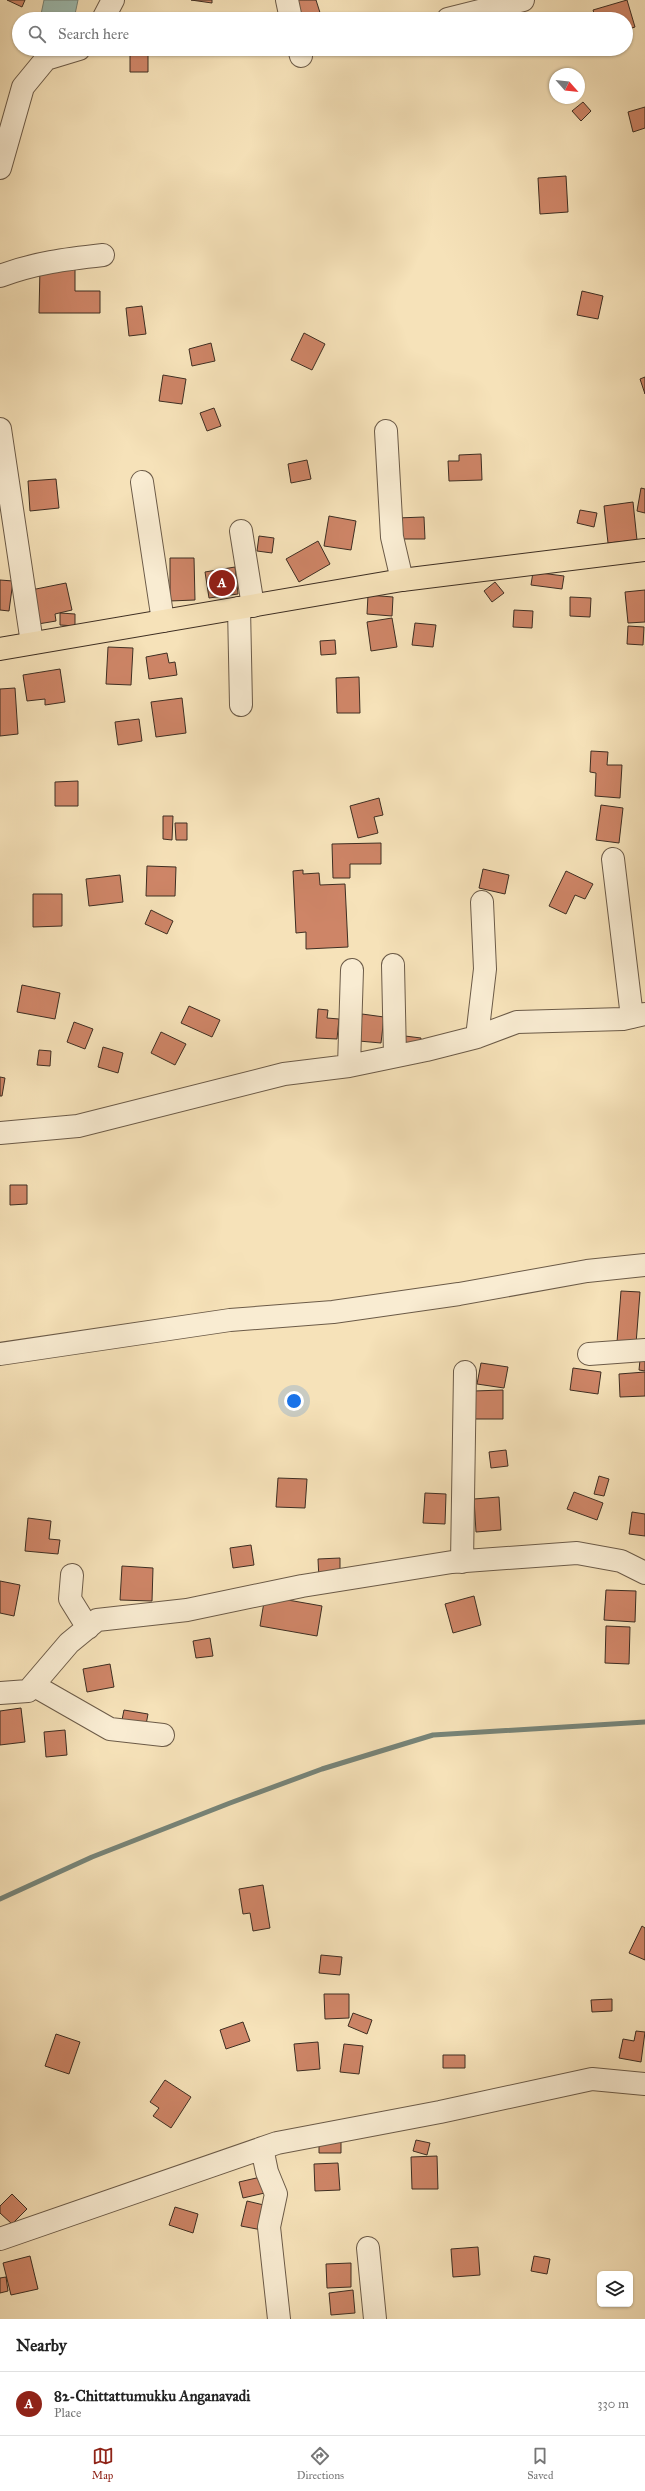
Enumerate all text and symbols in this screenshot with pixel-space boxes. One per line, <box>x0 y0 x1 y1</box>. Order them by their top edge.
search box <box>12 12 633 56</box>
icon: search <box>26 23 48 45</box>
text: Search here <box>58 25 129 43</box>
north arrow <box>549 68 585 104</box>
pin: A <box>209 568 235 598</box>
your location <box>284 1391 304 1411</box>
map controls <box>597 2271 633 2307</box>
button: layers <box>597 2271 633 2307</box>
text: Nearby <box>16 2335 67 2356</box>
text: 82-Chittattumukku Anganavadi <box>54 2387 250 2405</box>
text: A <box>25 2396 33 2412</box>
text: 330 m <box>597 2396 629 2412</box>
text: Place <box>54 2405 81 2421</box>
tab: Map <box>92 2445 114 2482</box>
tab: Directions <box>297 2445 344 2482</box>
tab: Saved <box>527 2445 553 2482</box>

